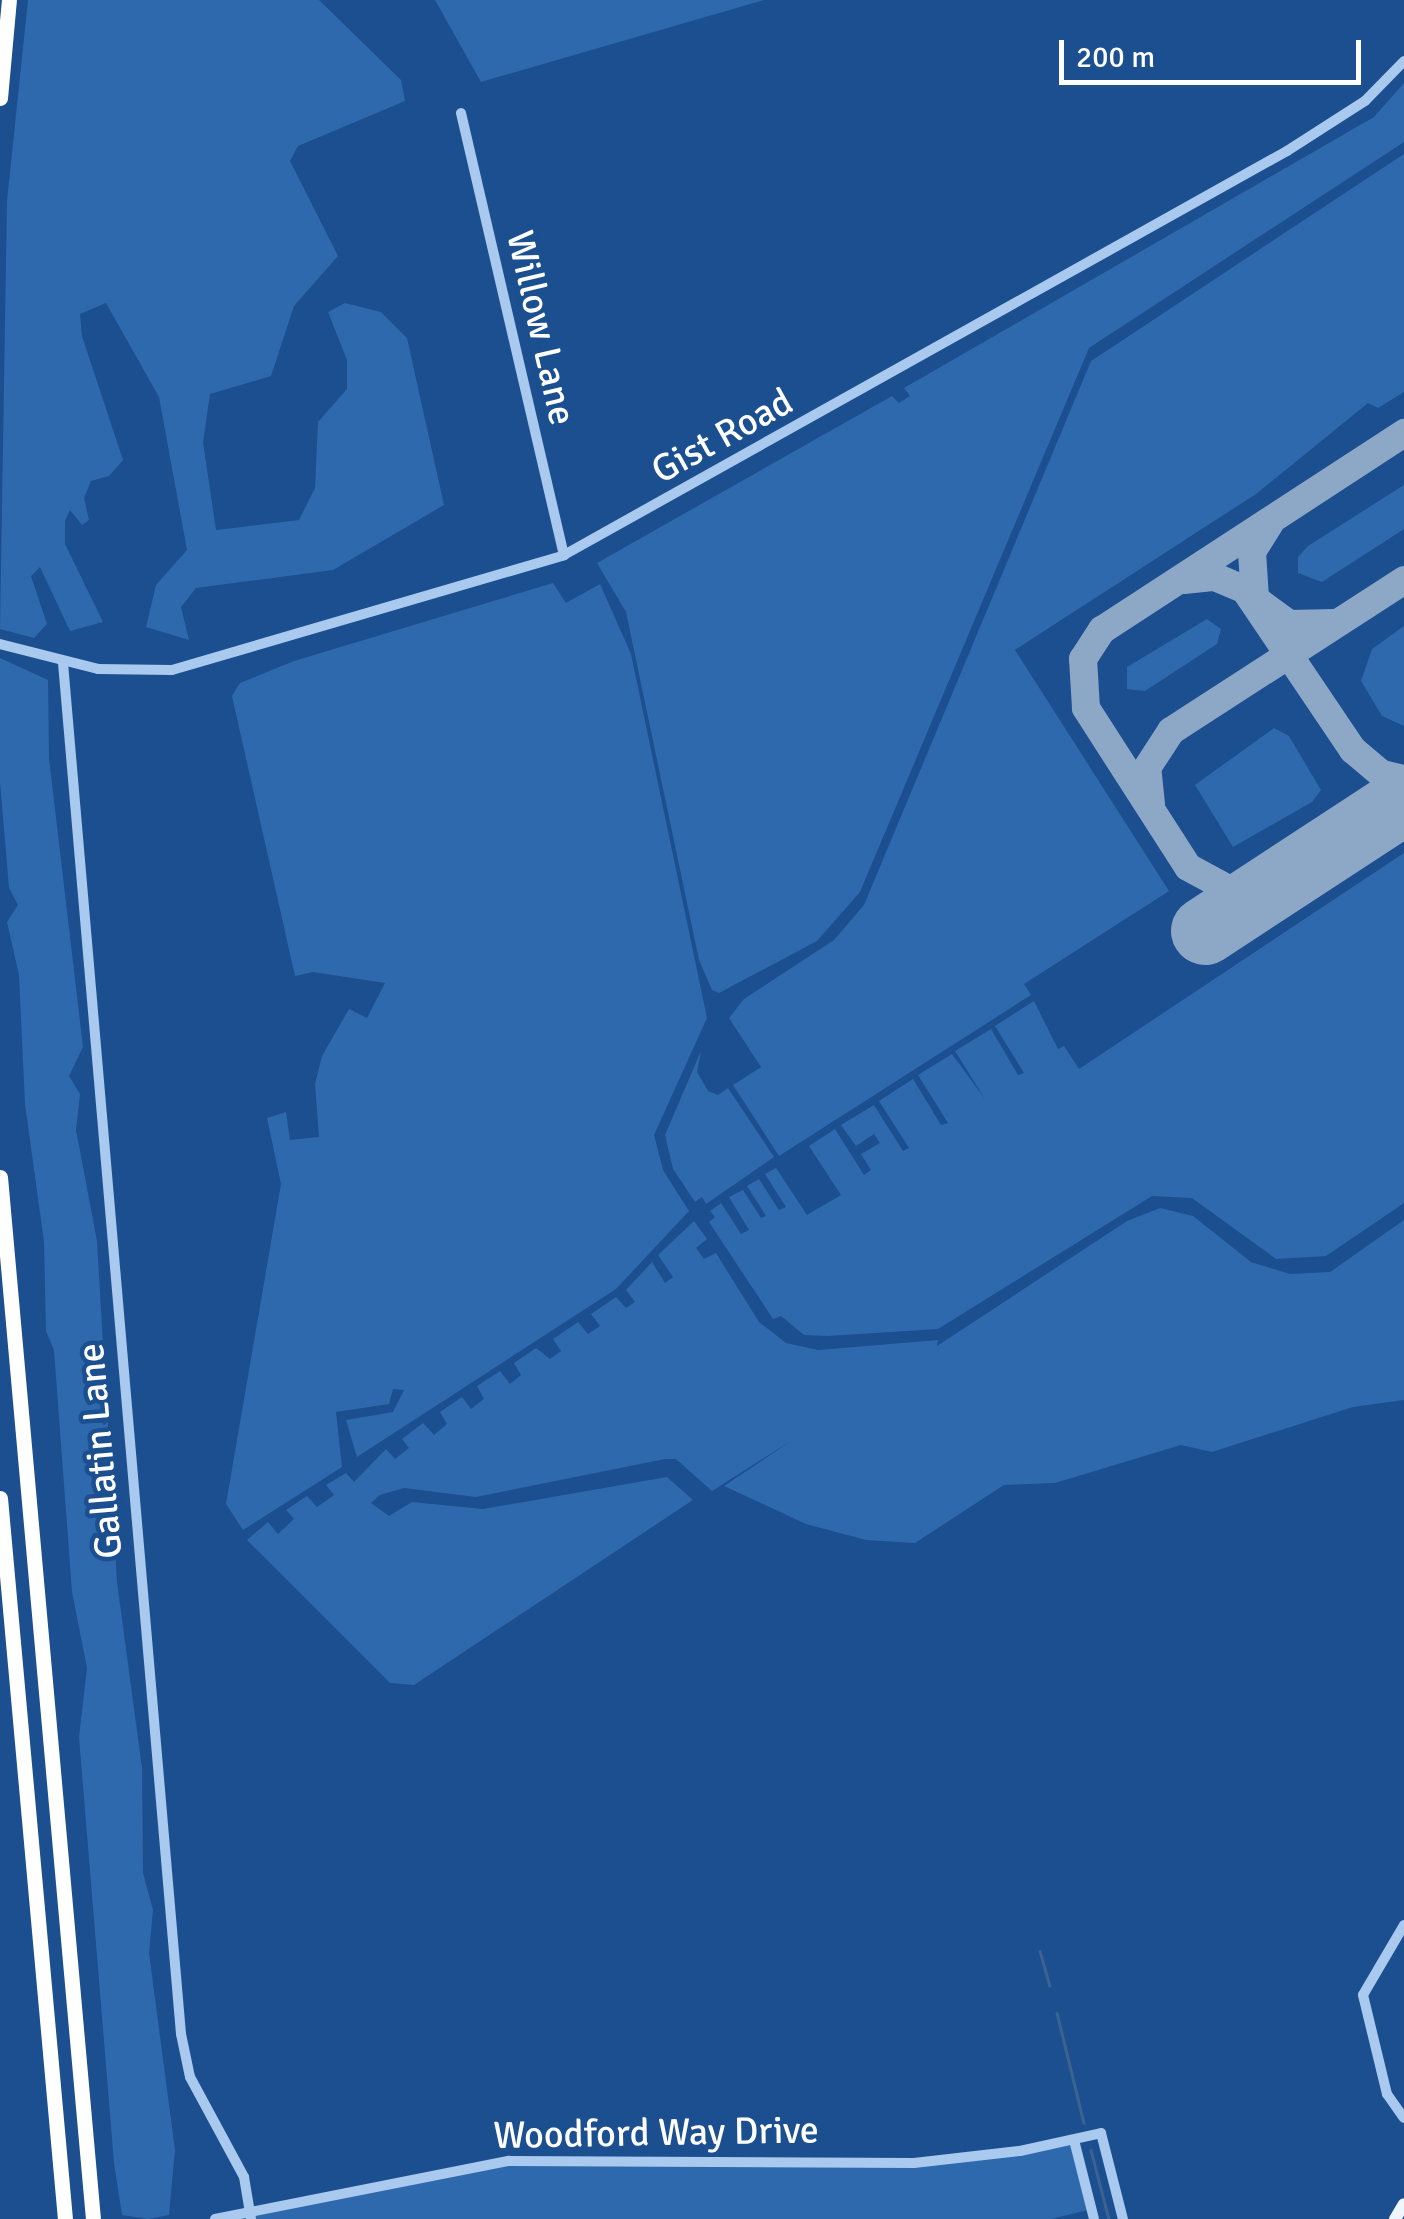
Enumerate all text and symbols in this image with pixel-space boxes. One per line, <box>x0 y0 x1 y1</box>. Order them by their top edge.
scale bar <box>1064 20 1366 82</box>
text: 200 m <box>1076 39 1155 76</box>
street label: Willow Lane <box>497 227 585 429</box>
street label: Gist Road <box>643 379 801 493</box>
street label: Gallatin Lane <box>68 1341 132 1561</box>
street label: Woodford Way Drive <box>493 2107 819 2159</box>

